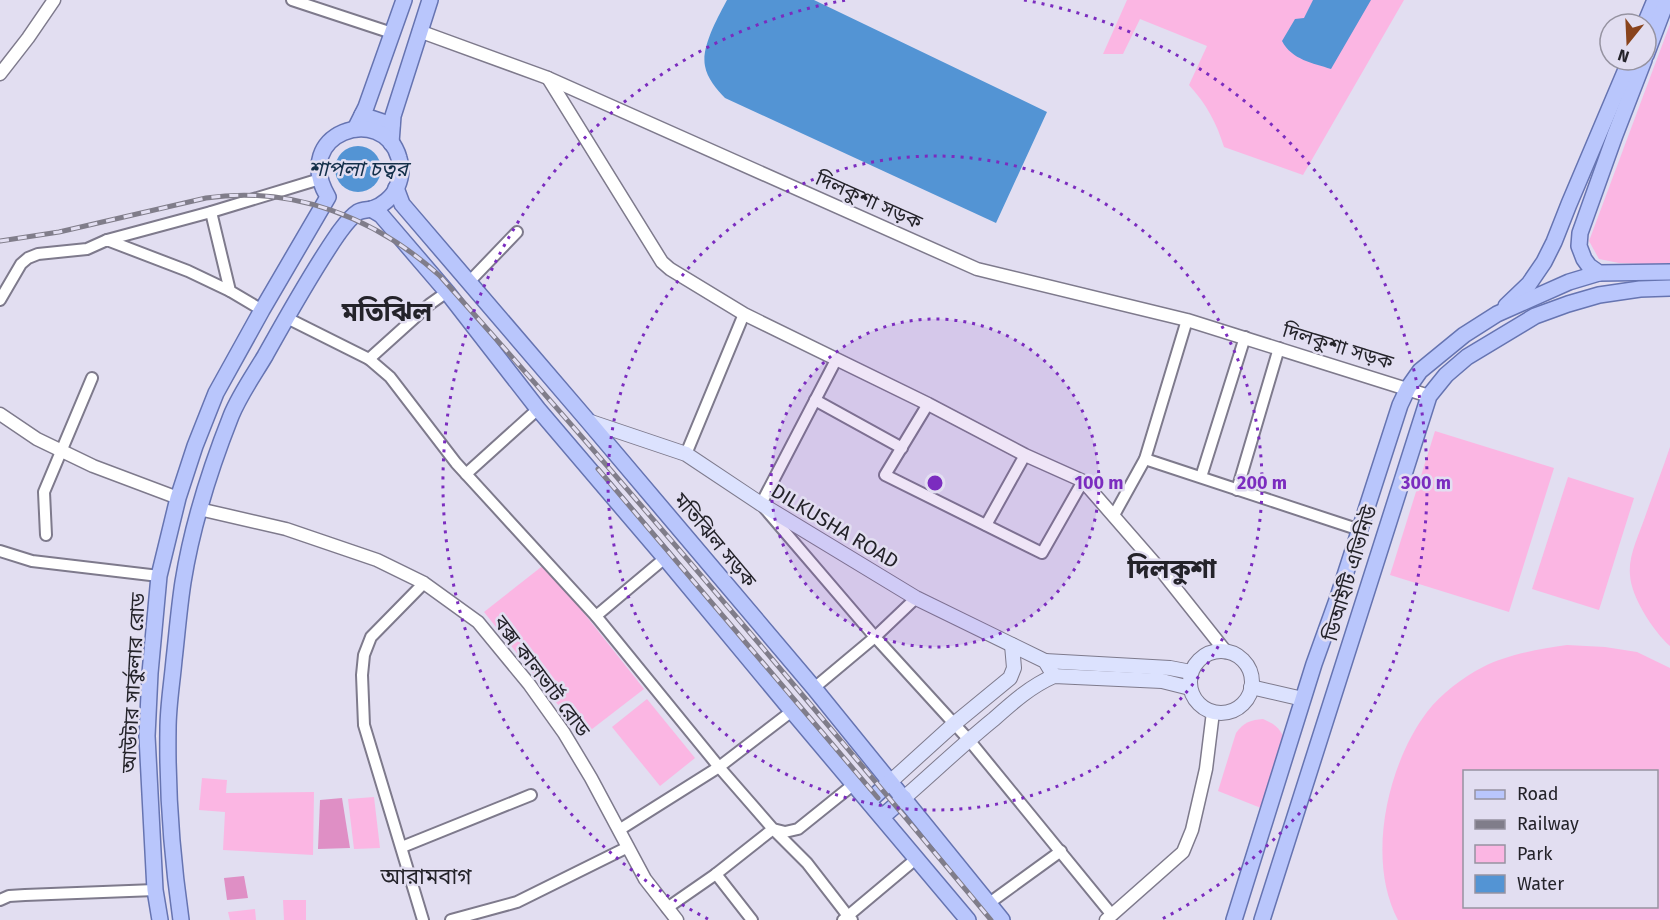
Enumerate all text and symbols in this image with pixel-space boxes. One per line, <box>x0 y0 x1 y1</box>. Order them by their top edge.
north arrow <box>1598 12 1658 72</box>
text: N <box>1616 45 1631 66</box>
water label: শাপলা চত্বর <box>308 156 411 182</box>
street label: দিলকুশা সড়ক <box>811 165 927 235</box>
district label: মতিঝিল <box>341 296 433 328</box>
street label: দিলকুশা সড়ক <box>1279 318 1397 374</box>
text: 100 m <box>1075 472 1123 494</box>
text: 200 m <box>1237 472 1287 494</box>
text: 300 m <box>1400 472 1451 494</box>
centre of rings <box>925 473 945 493</box>
street label: DILKUSHA ROAD <box>767 478 903 574</box>
street label: মতিঝিল সড়ক <box>668 487 762 593</box>
street label: ডিআইটি এভিনিউ <box>1318 502 1382 645</box>
district label: দিলকুশা <box>1127 553 1217 586</box>
street label: আউটার সার্কুলার রোড <box>115 591 150 775</box>
street label: বক্স কালভার্ট রোড <box>488 609 597 742</box>
legend <box>1463 770 1658 908</box>
text: Road <box>1517 783 1559 805</box>
text: Railway <box>1517 813 1579 835</box>
text: Park <box>1517 843 1553 865</box>
district label: আরামবাগ <box>379 863 472 890</box>
text: Water <box>1517 873 1564 895</box>

